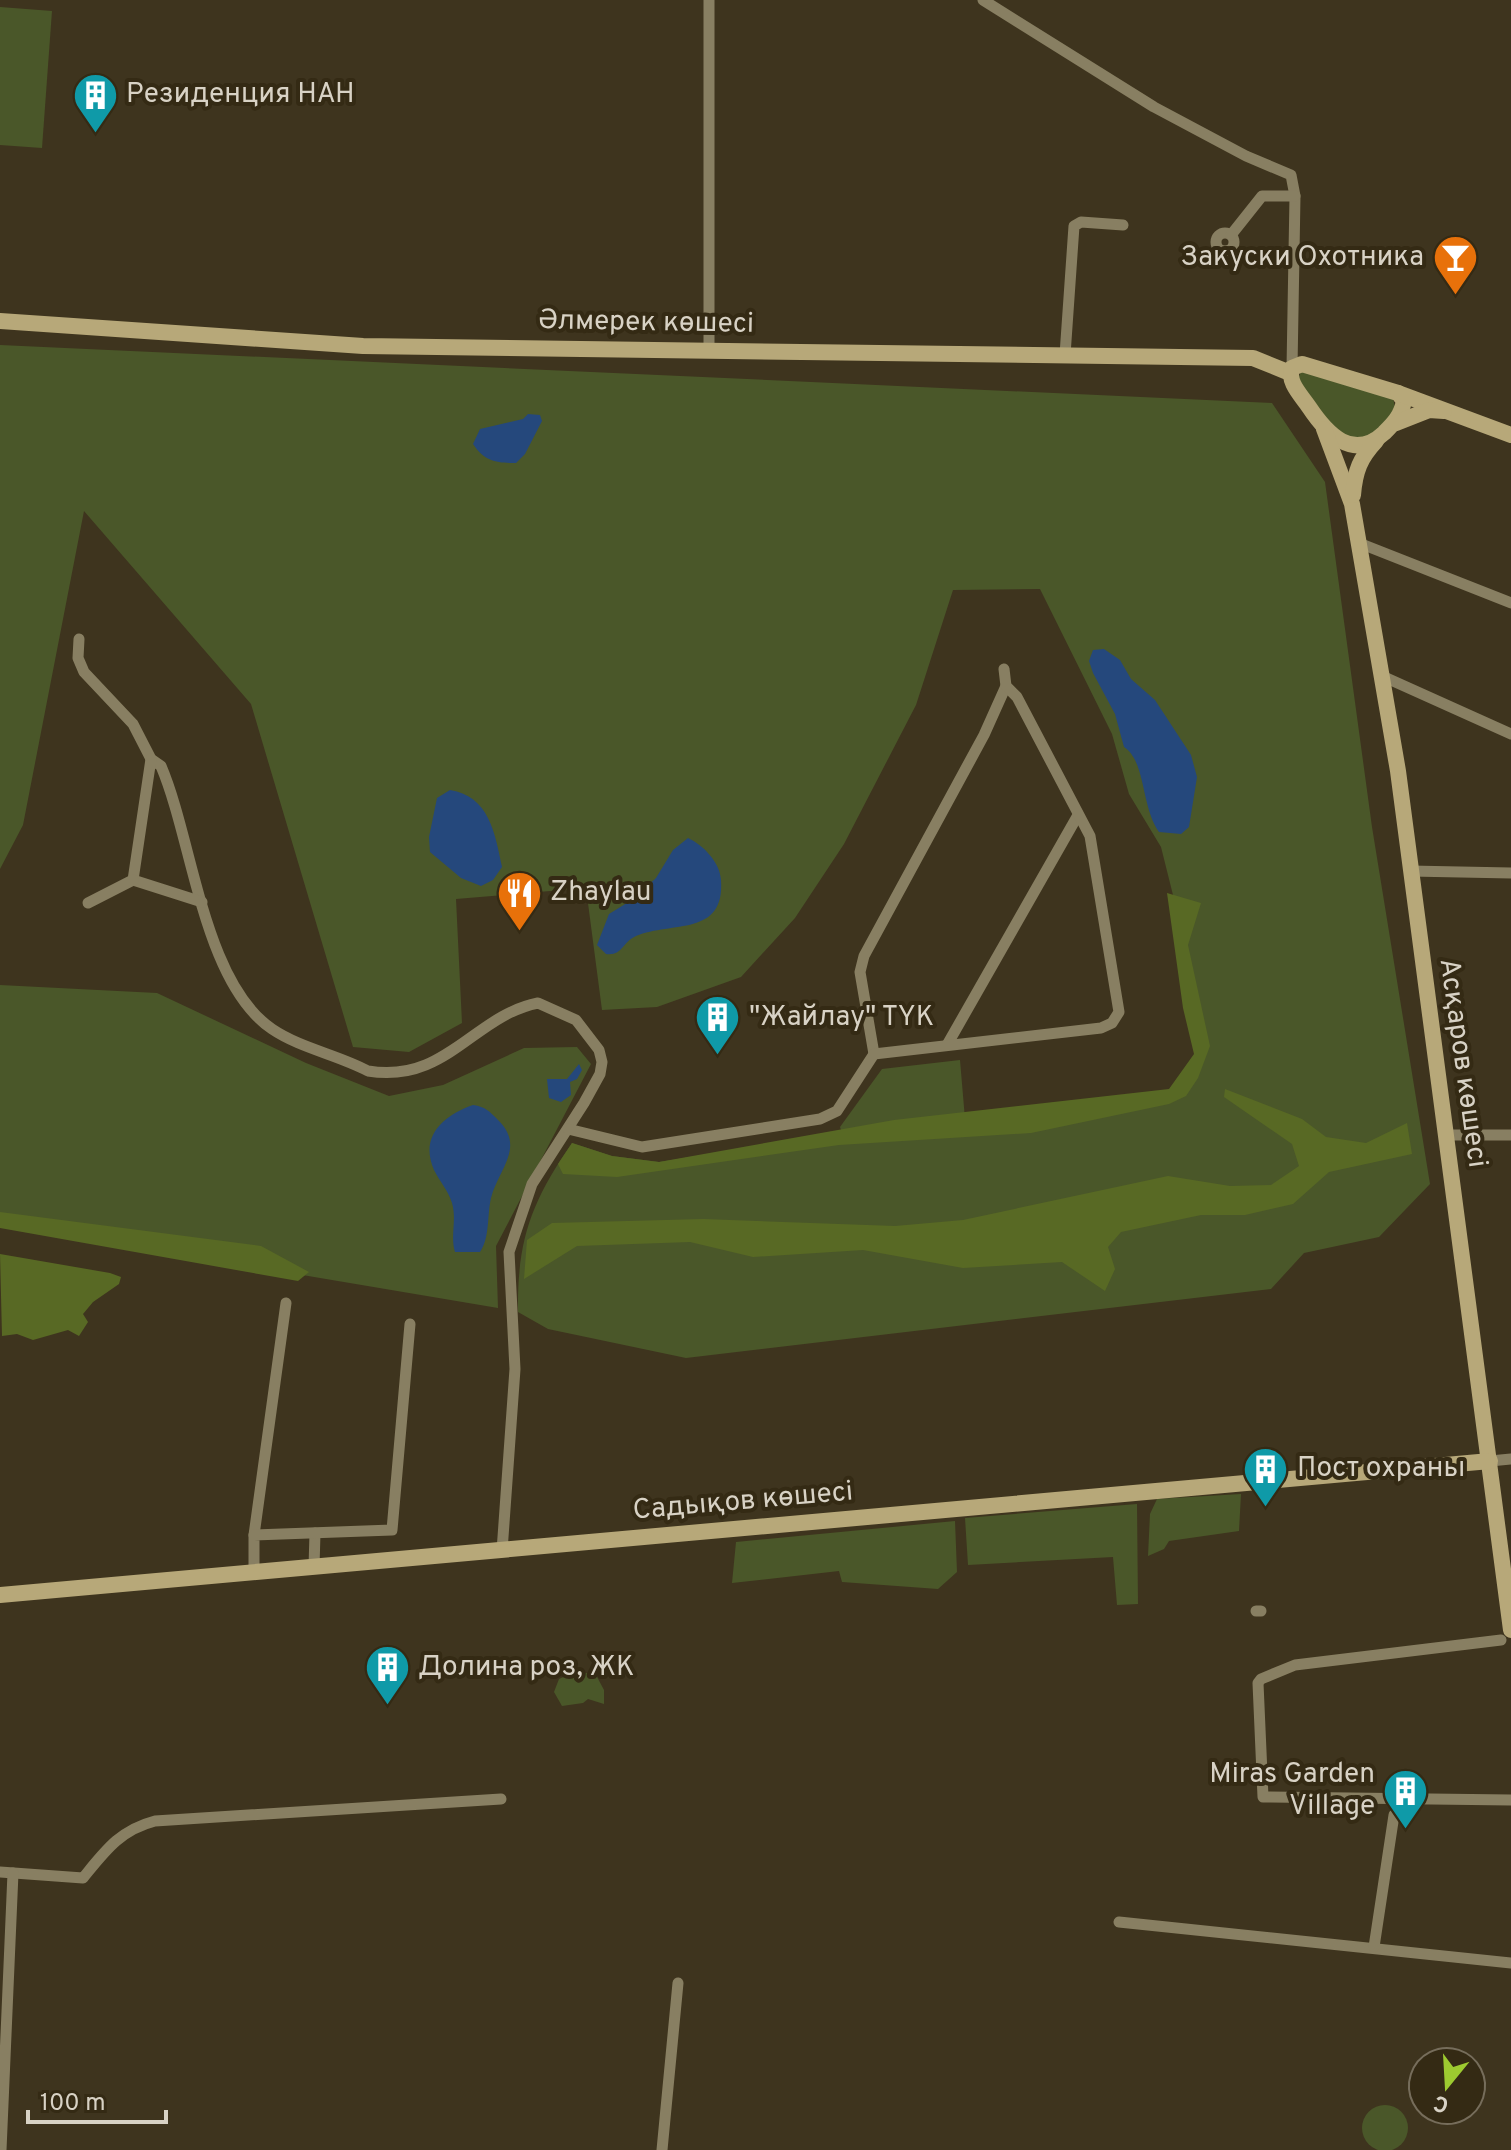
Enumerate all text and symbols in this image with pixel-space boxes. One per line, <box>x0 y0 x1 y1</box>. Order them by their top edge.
building icon: Резиденция НАН <box>71 71 119 134</box>
place label: Резиденция НАН <box>126 77 355 113</box>
bar icon: Закуски Охотника <box>1431 234 1479 297</box>
place label: Закуски Охотника <box>1180 240 1424 276</box>
street label: Әлмерек көшесі <box>538 303 754 343</box>
restaurant icon: Zhaylau <box>495 869 543 932</box>
place label: Zhaylau <box>550 875 651 911</box>
street label: Асқаров көшесі <box>1429 956 1495 1170</box>
building icon: "Жайлау" ТҮК <box>694 994 742 1057</box>
place label: "Жайлау" ТҮК <box>749 1000 934 1036</box>
building icon: Пост охраны <box>1242 1445 1290 1508</box>
place label: Пост охраны <box>1297 1451 1465 1487</box>
street label: Садықов көшесі <box>631 1474 855 1530</box>
building icon: Долина роз, ЖК <box>363 1644 411 1707</box>
place label: Долина роз, ЖК <box>418 1650 634 1686</box>
place label: Miras Garden Village <box>1209 1757 1375 1825</box>
building icon: Miras Garden Village <box>1382 1767 1430 1830</box>
north arrow <box>1407 2046 1487 2126</box>
scale bar <box>28 2074 166 2124</box>
text: С <box>1431 2088 1452 2118</box>
text: 100 m <box>40 2089 106 2119</box>

